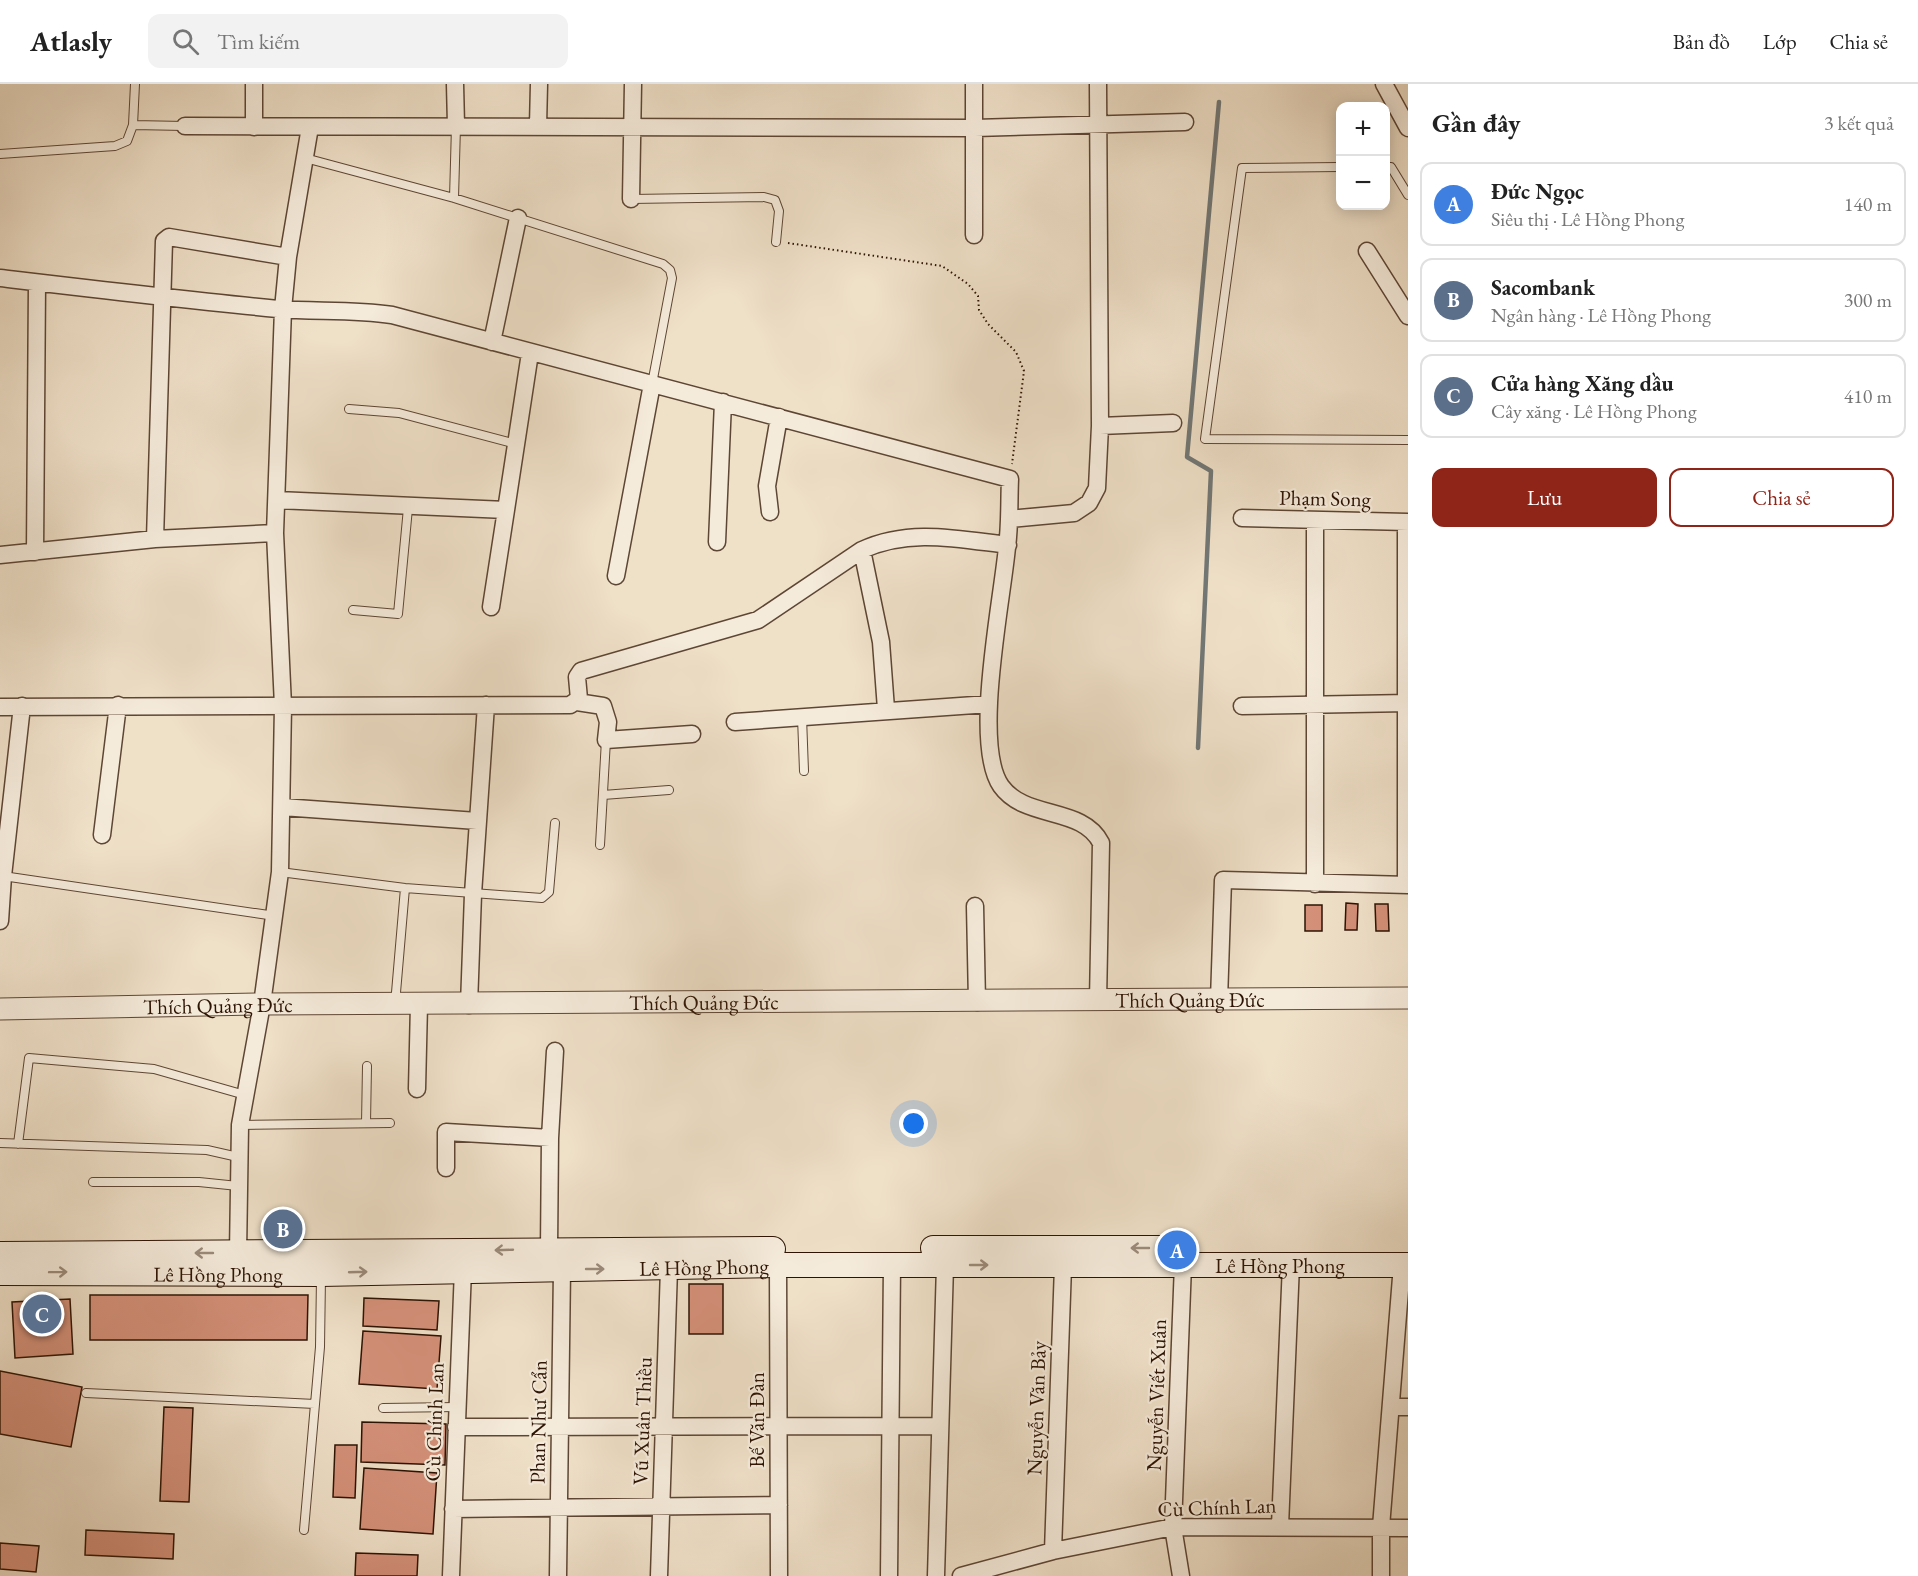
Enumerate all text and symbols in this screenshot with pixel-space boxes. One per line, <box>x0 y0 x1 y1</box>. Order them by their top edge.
search box <box>148 14 568 68</box>
text: Atlasly <box>30 23 112 59</box>
icon: search <box>169 25 202 58</box>
text: Tìm kiếm <box>217 27 300 56</box>
text: Bản đồ <box>1673 28 1730 55</box>
text: Lớp <box>1763 28 1797 55</box>
text: Chia sẻ <box>1830 28 1888 55</box>
map controls <box>1336 102 1390 210</box>
button: + <box>1336 102 1390 156</box>
text: Gần đây <box>1432 106 1521 140</box>
text: 3 kết quả <box>1824 110 1894 136</box>
button: − <box>1336 156 1390 210</box>
text: Đức Ngọc <box>1491 177 1584 206</box>
text: A <box>1446 191 1461 217</box>
text: 140 m <box>1844 191 1892 217</box>
text: Siêu thị · Lê Hồng Phong <box>1491 206 1684 232</box>
text: Sacombank <box>1491 273 1595 302</box>
text: B <box>1447 287 1460 313</box>
text: 300 m <box>1844 287 1892 313</box>
text: Ngân hàng · Lê Hồng Phong <box>1491 302 1711 328</box>
text: Cửa hàng Xăng dầu <box>1491 369 1674 398</box>
text: C <box>1446 383 1461 409</box>
text: 410 m <box>1844 383 1892 409</box>
text: Cây xăng · Lê Hồng Phong <box>1491 398 1697 424</box>
button: Lưu <box>1432 468 1657 527</box>
button: Chia sẻ <box>1669 468 1894 527</box>
street label: Phạm Song <box>1279 484 1372 512</box>
street label: Thích Quảng Đức <box>1115 985 1265 1014</box>
street label: Thích Quảng Đức <box>629 988 779 1016</box>
street label: Thích Quảng Đức <box>143 990 293 1020</box>
your location <box>899 1109 928 1138</box>
pin: B <box>264 1206 302 1252</box>
pin: A <box>1158 1228 1196 1272</box>
one-way arrow <box>1130 1242 1150 1254</box>
one-way arrow <box>494 1244 514 1256</box>
one-way arrow <box>194 1247 214 1259</box>
street label: Lê Hồng Phong <box>639 1252 770 1281</box>
street label: Lê Hồng Phong <box>1215 1252 1346 1279</box>
one-way arrow <box>969 1259 989 1271</box>
street label: Lê Hồng Phong <box>153 1260 284 1287</box>
one-way arrow <box>585 1263 605 1274</box>
one-way arrow <box>48 1266 68 1278</box>
one-way arrow <box>348 1267 368 1278</box>
pin: C <box>22 1292 62 1336</box>
street label: Nguyễn Viết Xuân <box>1140 1318 1172 1472</box>
street label: Nguyễn Văn Bảy <box>1020 1340 1052 1476</box>
street label: Vũ Xuân Thiều <box>626 1356 658 1486</box>
street label: Phan Như Cẩn <box>523 1360 553 1484</box>
street label: Cù Chính Lan <box>418 1362 450 1482</box>
street label: Bế Văn Đàn <box>743 1372 770 1468</box>
street label: Cù Chính Lan <box>1157 1491 1277 1523</box>

